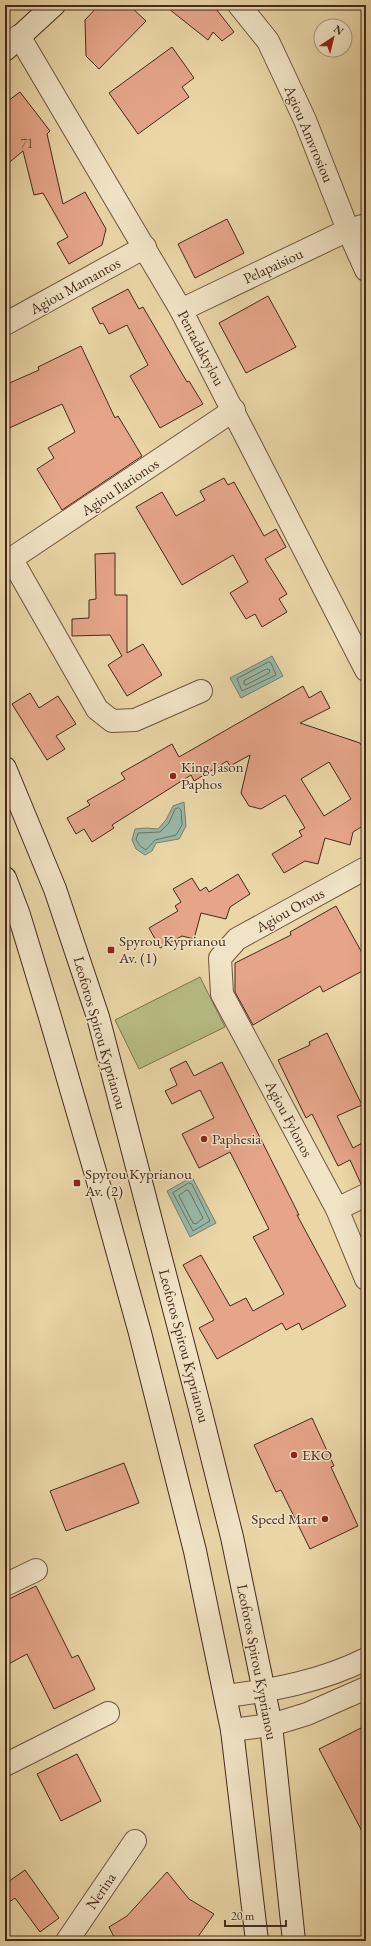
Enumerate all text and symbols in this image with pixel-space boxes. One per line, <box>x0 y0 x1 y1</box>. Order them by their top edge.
north arrow <box>313 18 353 58</box>
text: N <box>331 22 346 38</box>
street label: Agiou Amvrosiou <box>280 82 338 185</box>
house number: 71 <box>21 135 33 152</box>
street label: Pelapaisiou <box>240 243 306 288</box>
street label: Agiou Mamantos <box>25 253 124 319</box>
street label: Pentadaktylou <box>174 307 229 389</box>
street label: Agiou Ilarionos <box>76 453 162 520</box>
place label: King Jason Paphos <box>181 757 244 793</box>
marker: King Jason Paphos <box>168 771 178 781</box>
street label: Agiou Orous <box>251 883 328 937</box>
place label: Spyrou Kyprianou Av. (1) <box>118 931 226 967</box>
marker: Spyrou Kyprianou Av. (1) <box>106 945 116 955</box>
street label: Leoforos Spirou Kyprianou <box>70 954 131 1112</box>
street label: Agiou Fylonos <box>261 1076 318 1160</box>
place label: Paphesia <box>212 1129 261 1148</box>
marker: Paphesia <box>199 1134 209 1144</box>
place label: Spyrou Kyprianou Av. (2) <box>84 1164 192 1200</box>
marker: Spyrou Kyprianou Av. (2) <box>72 1178 82 1188</box>
street label: Leoforos Spirou Kyprianou <box>155 1267 214 1425</box>
place label: EKO <box>302 1445 332 1464</box>
marker: EKO <box>289 1450 299 1460</box>
place label: Speed Mart <box>251 1509 317 1528</box>
marker: Speed Mart <box>320 1514 330 1524</box>
street label: Leoforos Spirou Kyprianou <box>233 1582 282 1741</box>
street label: Nerina <box>81 1869 120 1913</box>
scale bar <box>225 1902 286 1928</box>
text: 20 m <box>231 1908 255 1924</box>

